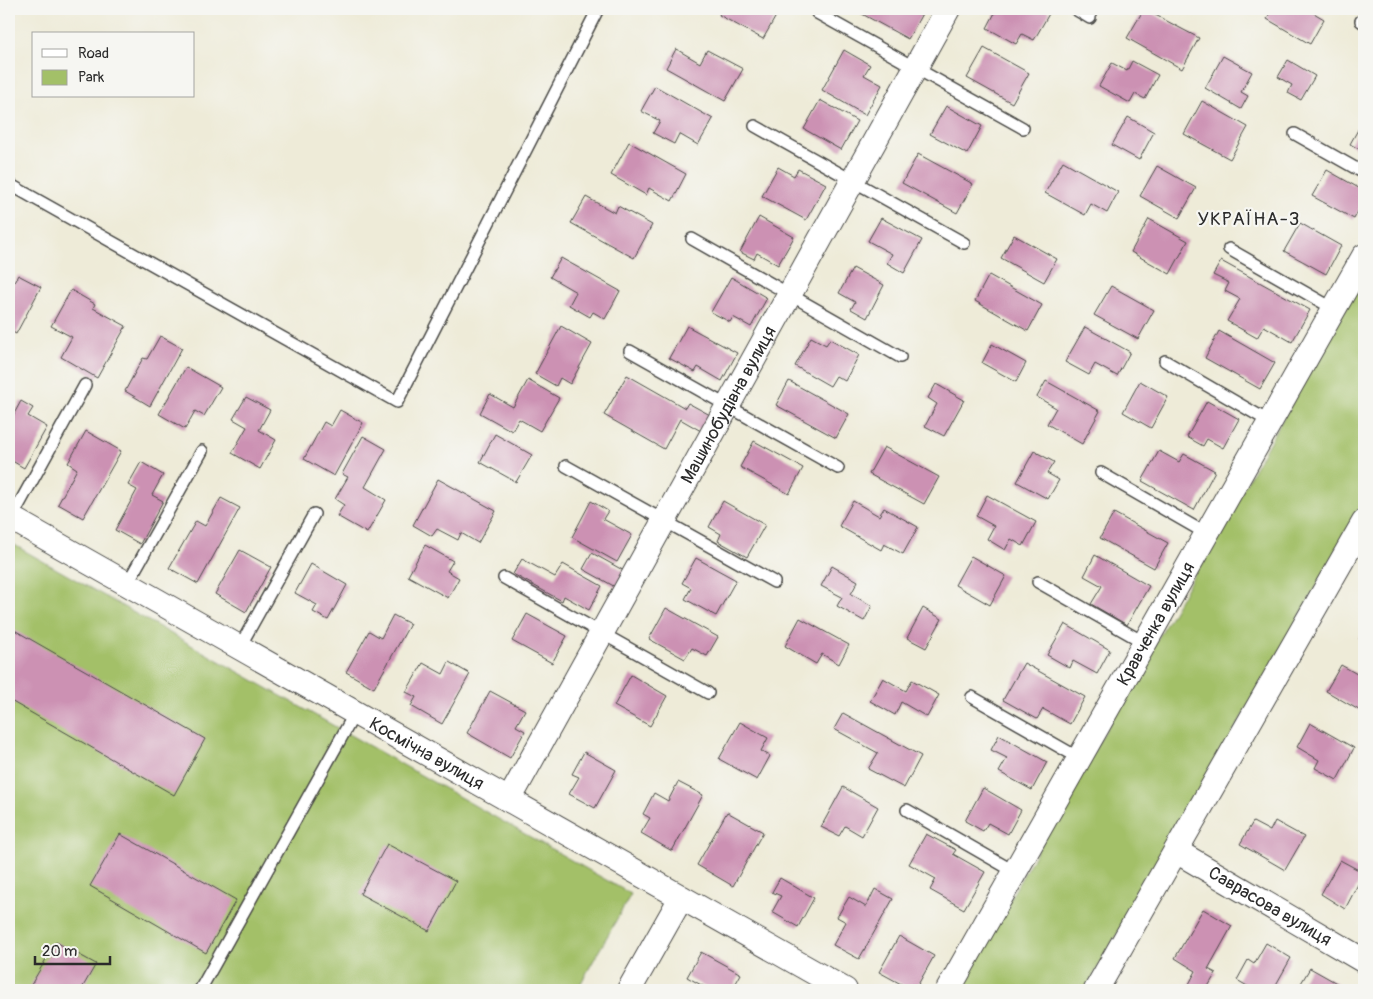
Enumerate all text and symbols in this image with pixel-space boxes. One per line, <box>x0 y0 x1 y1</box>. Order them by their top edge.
legend <box>32 32 195 98</box>
text: Road <box>78 44 109 63</box>
text: Park <box>78 68 105 87</box>
district label: УКРАЇНА-3 <box>1198 207 1300 231</box>
street label: Машинобудівна вулиця <box>675 322 781 488</box>
street label: Кравченка вулиця <box>1111 558 1200 690</box>
street label: Космічна вулиця <box>365 712 488 795</box>
street label: Саврасова вулиця <box>1204 861 1336 951</box>
scale bar <box>35 934 110 966</box>
text: 20 m <box>42 942 77 961</box>

